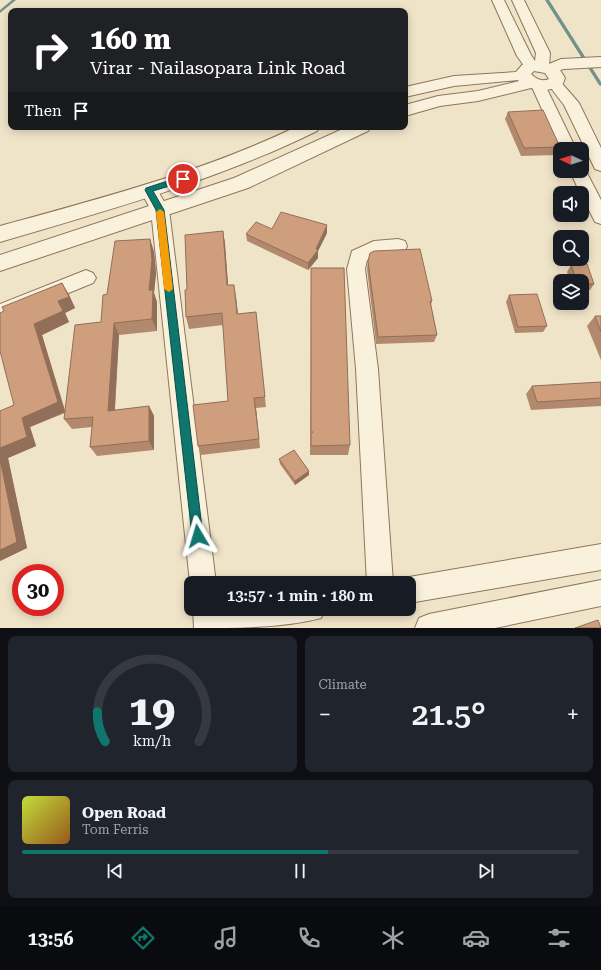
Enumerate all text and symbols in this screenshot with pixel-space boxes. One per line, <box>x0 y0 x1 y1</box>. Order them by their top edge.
text: 160 m <box>90 23 171 56</box>
icon: right <box>24 24 76 76</box>
text: Virar - Nailasopara Link Road <box>90 57 346 78</box>
icon: arrive <box>70 100 92 122</box>
text: Then <box>24 102 62 120</box>
north arrow <box>553 142 589 178</box>
map controls <box>553 142 589 310</box>
pin <box>166 162 200 196</box>
icon: arrive <box>172 168 194 190</box>
button: sound <box>553 186 589 222</box>
button: search <box>553 230 589 266</box>
button: layers <box>553 274 589 310</box>
position arrow <box>177 515 219 557</box>
speed limit sign: 30 <box>12 564 64 616</box>
text: 13:57 · 1 min · 180 m <box>227 587 373 605</box>
text: Climate <box>319 677 367 692</box>
text: 19 <box>129 686 176 735</box>
text: 21.5° <box>412 697 486 732</box>
text: − <box>319 702 331 727</box>
text: + <box>567 702 579 727</box>
text: km/h <box>133 733 171 749</box>
text: Open Road <box>82 804 166 822</box>
text: Tom Ferris <box>82 822 148 837</box>
icon: previous <box>104 860 126 882</box>
icon: pause <box>289 860 311 882</box>
icon: next <box>475 860 497 882</box>
icon: directions <box>129 924 157 952</box>
icon: music <box>212 924 240 952</box>
icon: phone <box>295 924 323 952</box>
icon: climate <box>379 924 407 952</box>
icon: car <box>462 924 490 952</box>
icon: filters <box>545 924 573 952</box>
text: 13:56 <box>28 928 74 949</box>

